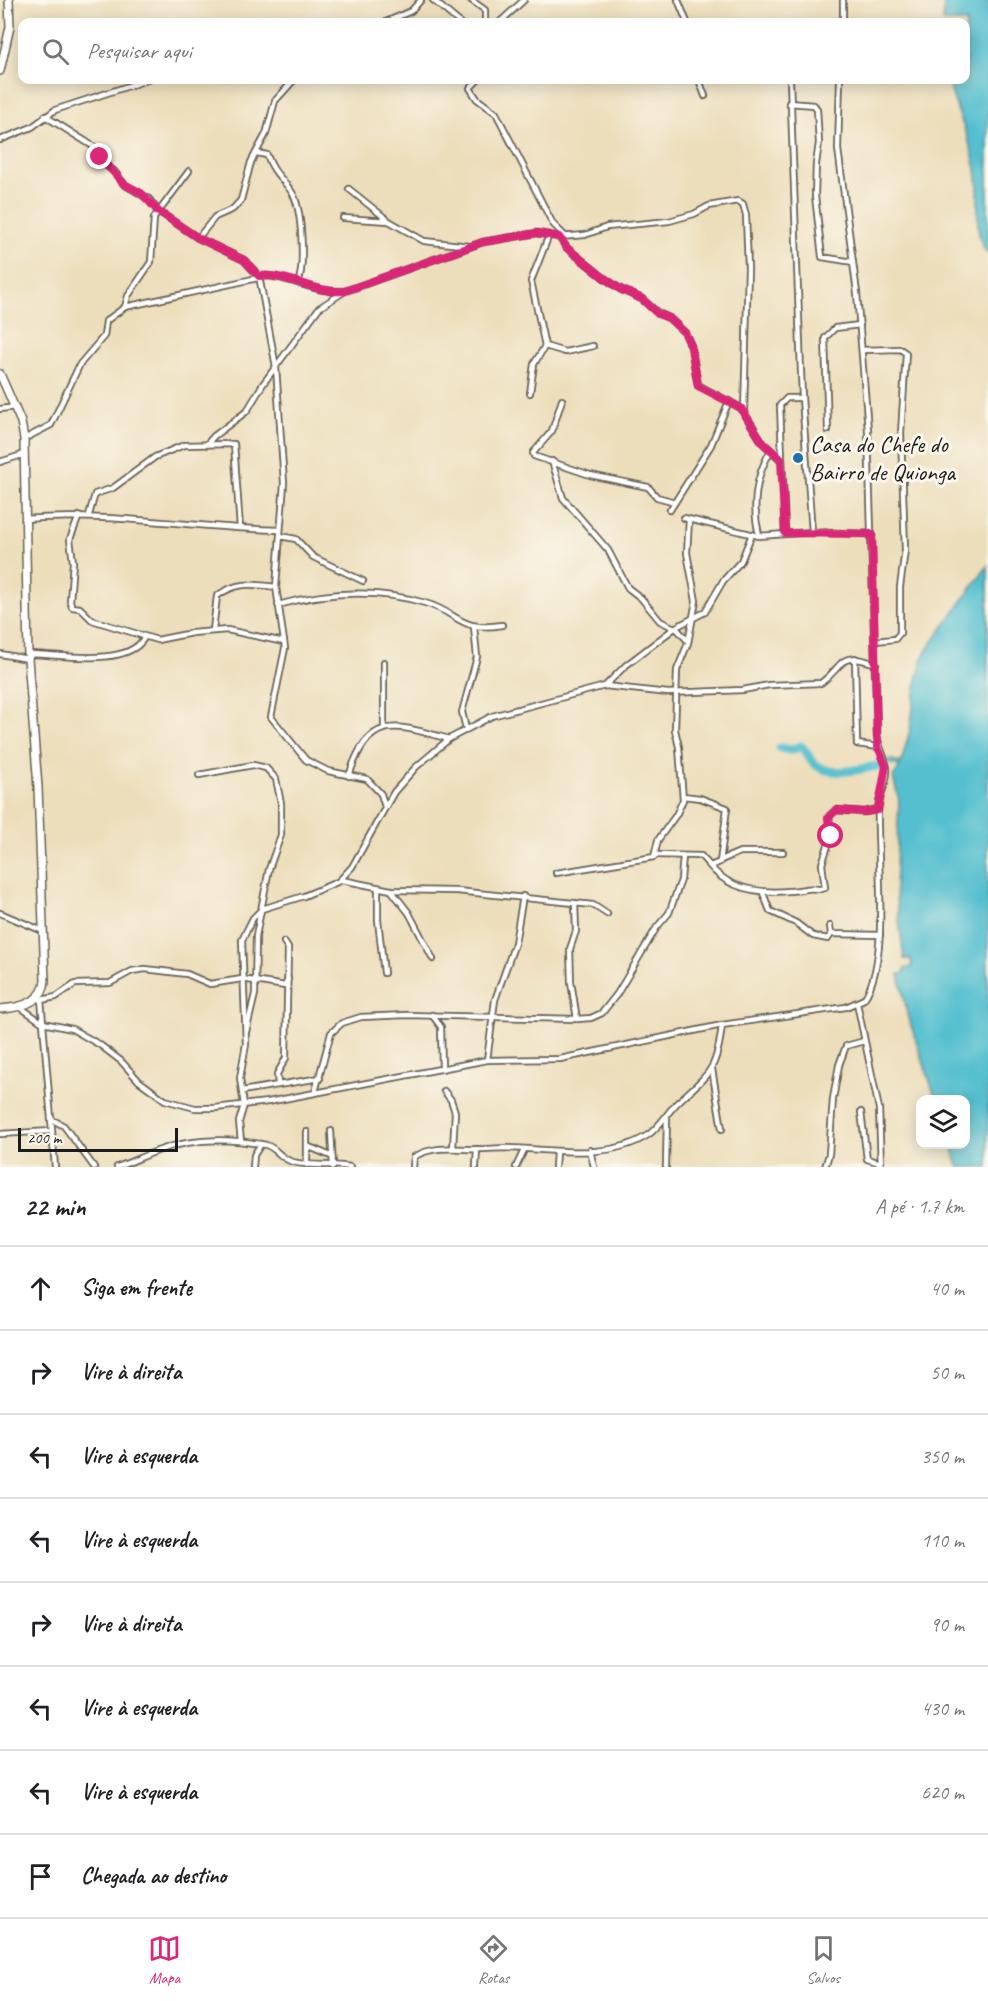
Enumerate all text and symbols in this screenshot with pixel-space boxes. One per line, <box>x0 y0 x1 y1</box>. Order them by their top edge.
search box <box>18 18 970 84</box>
icon: search <box>39 35 72 68</box>
text: Pesquisar aqui <box>87 37 192 65</box>
route end <box>86 143 112 169</box>
place label: Casa do Chefe do Bairro de Quionga <box>810 429 956 487</box>
marker: Casa do Chefe do Bairro de Quionga <box>791 451 805 465</box>
route start <box>817 822 843 848</box>
map controls <box>916 1095 970 1149</box>
button: layers <box>916 1095 970 1149</box>
scale bar <box>18 1125 178 1152</box>
text: 200 m <box>27 1128 61 1148</box>
text: 22 min <box>24 1190 86 1223</box>
text: A pé · 1.7 km <box>875 1194 964 1219</box>
icon: ahead <box>24 1272 57 1305</box>
text: Siga em frente <box>81 1274 192 1302</box>
text: 40 m <box>930 1276 964 1301</box>
icon: right <box>24 1356 57 1389</box>
text: Vire à direita <box>81 1358 181 1386</box>
text: 50 m <box>930 1360 964 1385</box>
icon: left <box>24 1440 57 1473</box>
text: Vire à esquerda <box>81 1442 197 1470</box>
text: 350 m <box>921 1444 964 1469</box>
icon: left <box>24 1524 57 1557</box>
text: Vire à esquerda <box>81 1526 197 1554</box>
text: 110 m <box>921 1528 964 1553</box>
icon: right <box>24 1608 57 1641</box>
text: Vire à direita <box>81 1610 181 1638</box>
text: 90 m <box>930 1612 964 1637</box>
icon: left <box>24 1692 57 1725</box>
text: Vire à esquerda <box>81 1694 197 1722</box>
text: 430 m <box>921 1696 964 1721</box>
icon: left <box>24 1776 57 1809</box>
text: Vire à esquerda <box>81 1778 197 1806</box>
text: 620 m <box>921 1780 964 1805</box>
icon: arrive <box>24 1860 57 1893</box>
text: Chegada ao destino <box>81 1862 226 1890</box>
tab: Mapa <box>148 1932 181 1988</box>
tab: Rotas <box>477 1932 510 1988</box>
tab: Salvos <box>806 1932 840 1988</box>

